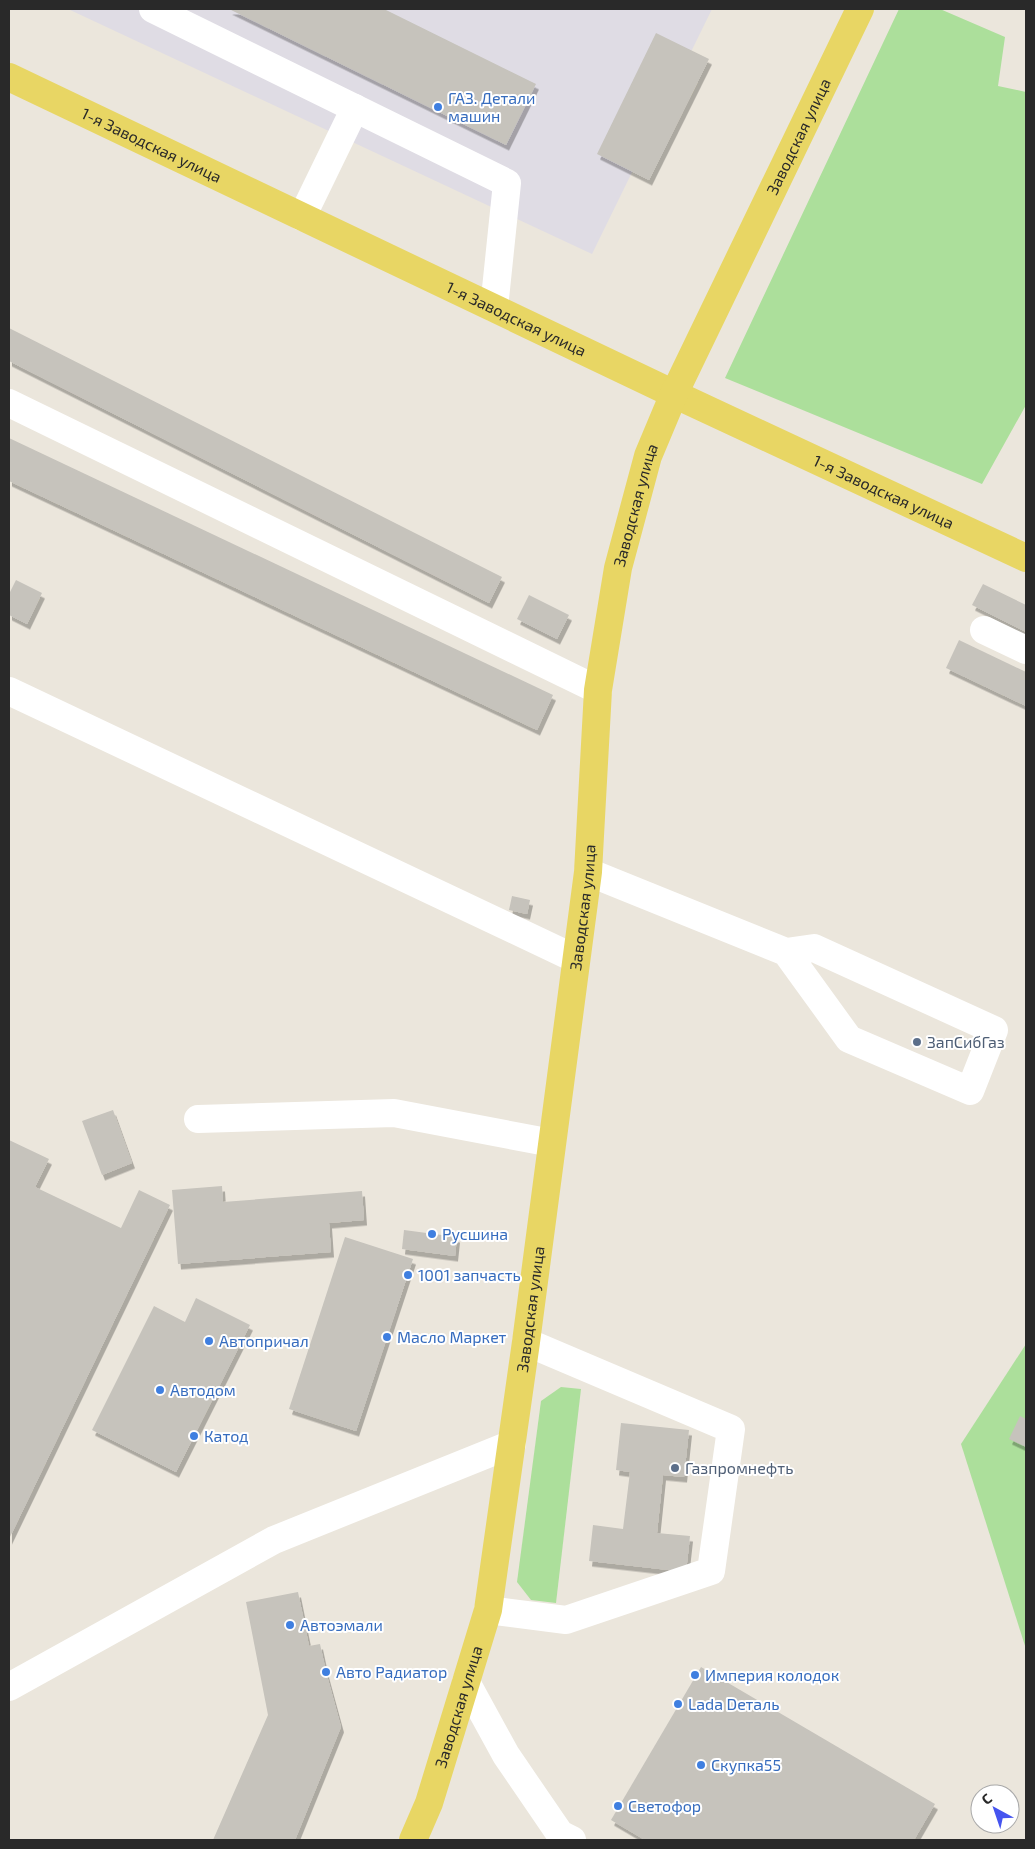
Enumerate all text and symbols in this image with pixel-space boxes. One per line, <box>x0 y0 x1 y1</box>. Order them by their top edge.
street label: Заводская улица <box>762 75 834 198</box>
place label: ГАЗ. Детали машин <box>448 88 535 125</box>
marker: ГАЗ. Детали машин <box>432 101 444 113</box>
street label: 1-я Заводская улица <box>79 103 225 186</box>
street label: 1-я Заводская улица <box>443 277 590 360</box>
street label: Заводская улица <box>609 440 661 569</box>
street label: 1-я Заводская улица <box>811 450 957 532</box>
street label: Заводская улица <box>565 844 599 972</box>
place label: ЗапСибГаз <box>927 1032 1005 1051</box>
marker: ЗапСибГаз <box>911 1036 923 1048</box>
place label: Русшина <box>442 1224 508 1244</box>
marker: Русшина <box>426 1228 438 1240</box>
street label: Заводская улица <box>512 1245 548 1373</box>
place label: 1001 запчасть <box>418 1265 521 1284</box>
marker: 1001 запчасть <box>402 1269 414 1281</box>
place label: Масло Маркет <box>397 1327 506 1346</box>
place label: Автопричал <box>219 1331 309 1350</box>
marker: Масло Маркет <box>381 1331 393 1343</box>
marker: Автопричал <box>203 1335 215 1347</box>
place label: Автодом <box>170 1380 236 1399</box>
marker: Автодом <box>154 1384 166 1396</box>
place label: Катод <box>204 1426 248 1445</box>
marker: Катод <box>188 1430 200 1442</box>
place label: Газпромнефть <box>685 1458 793 1477</box>
marker: Газпромнефть <box>669 1462 681 1474</box>
place label: Автоэмали <box>300 1615 383 1634</box>
marker: Автоэмали <box>284 1619 296 1631</box>
street label: Заводская улица <box>430 1643 486 1770</box>
place label: Авто Радиатор <box>336 1662 447 1681</box>
place label: Империя колодок <box>705 1665 840 1684</box>
marker: Авто Радиатор <box>320 1666 332 1678</box>
marker: Империя колодок <box>689 1669 701 1681</box>
place label: Lada Dеталь <box>688 1694 779 1713</box>
marker: Lada Dеталь <box>672 1698 684 1710</box>
place label: Скупка55 <box>711 1755 781 1775</box>
marker: Скупка55 <box>695 1759 707 1771</box>
north arrow <box>970 1784 1020 1834</box>
text: С <box>978 1790 995 1808</box>
place label: Светофор <box>628 1796 701 1815</box>
marker: Светофор <box>612 1800 624 1812</box>

